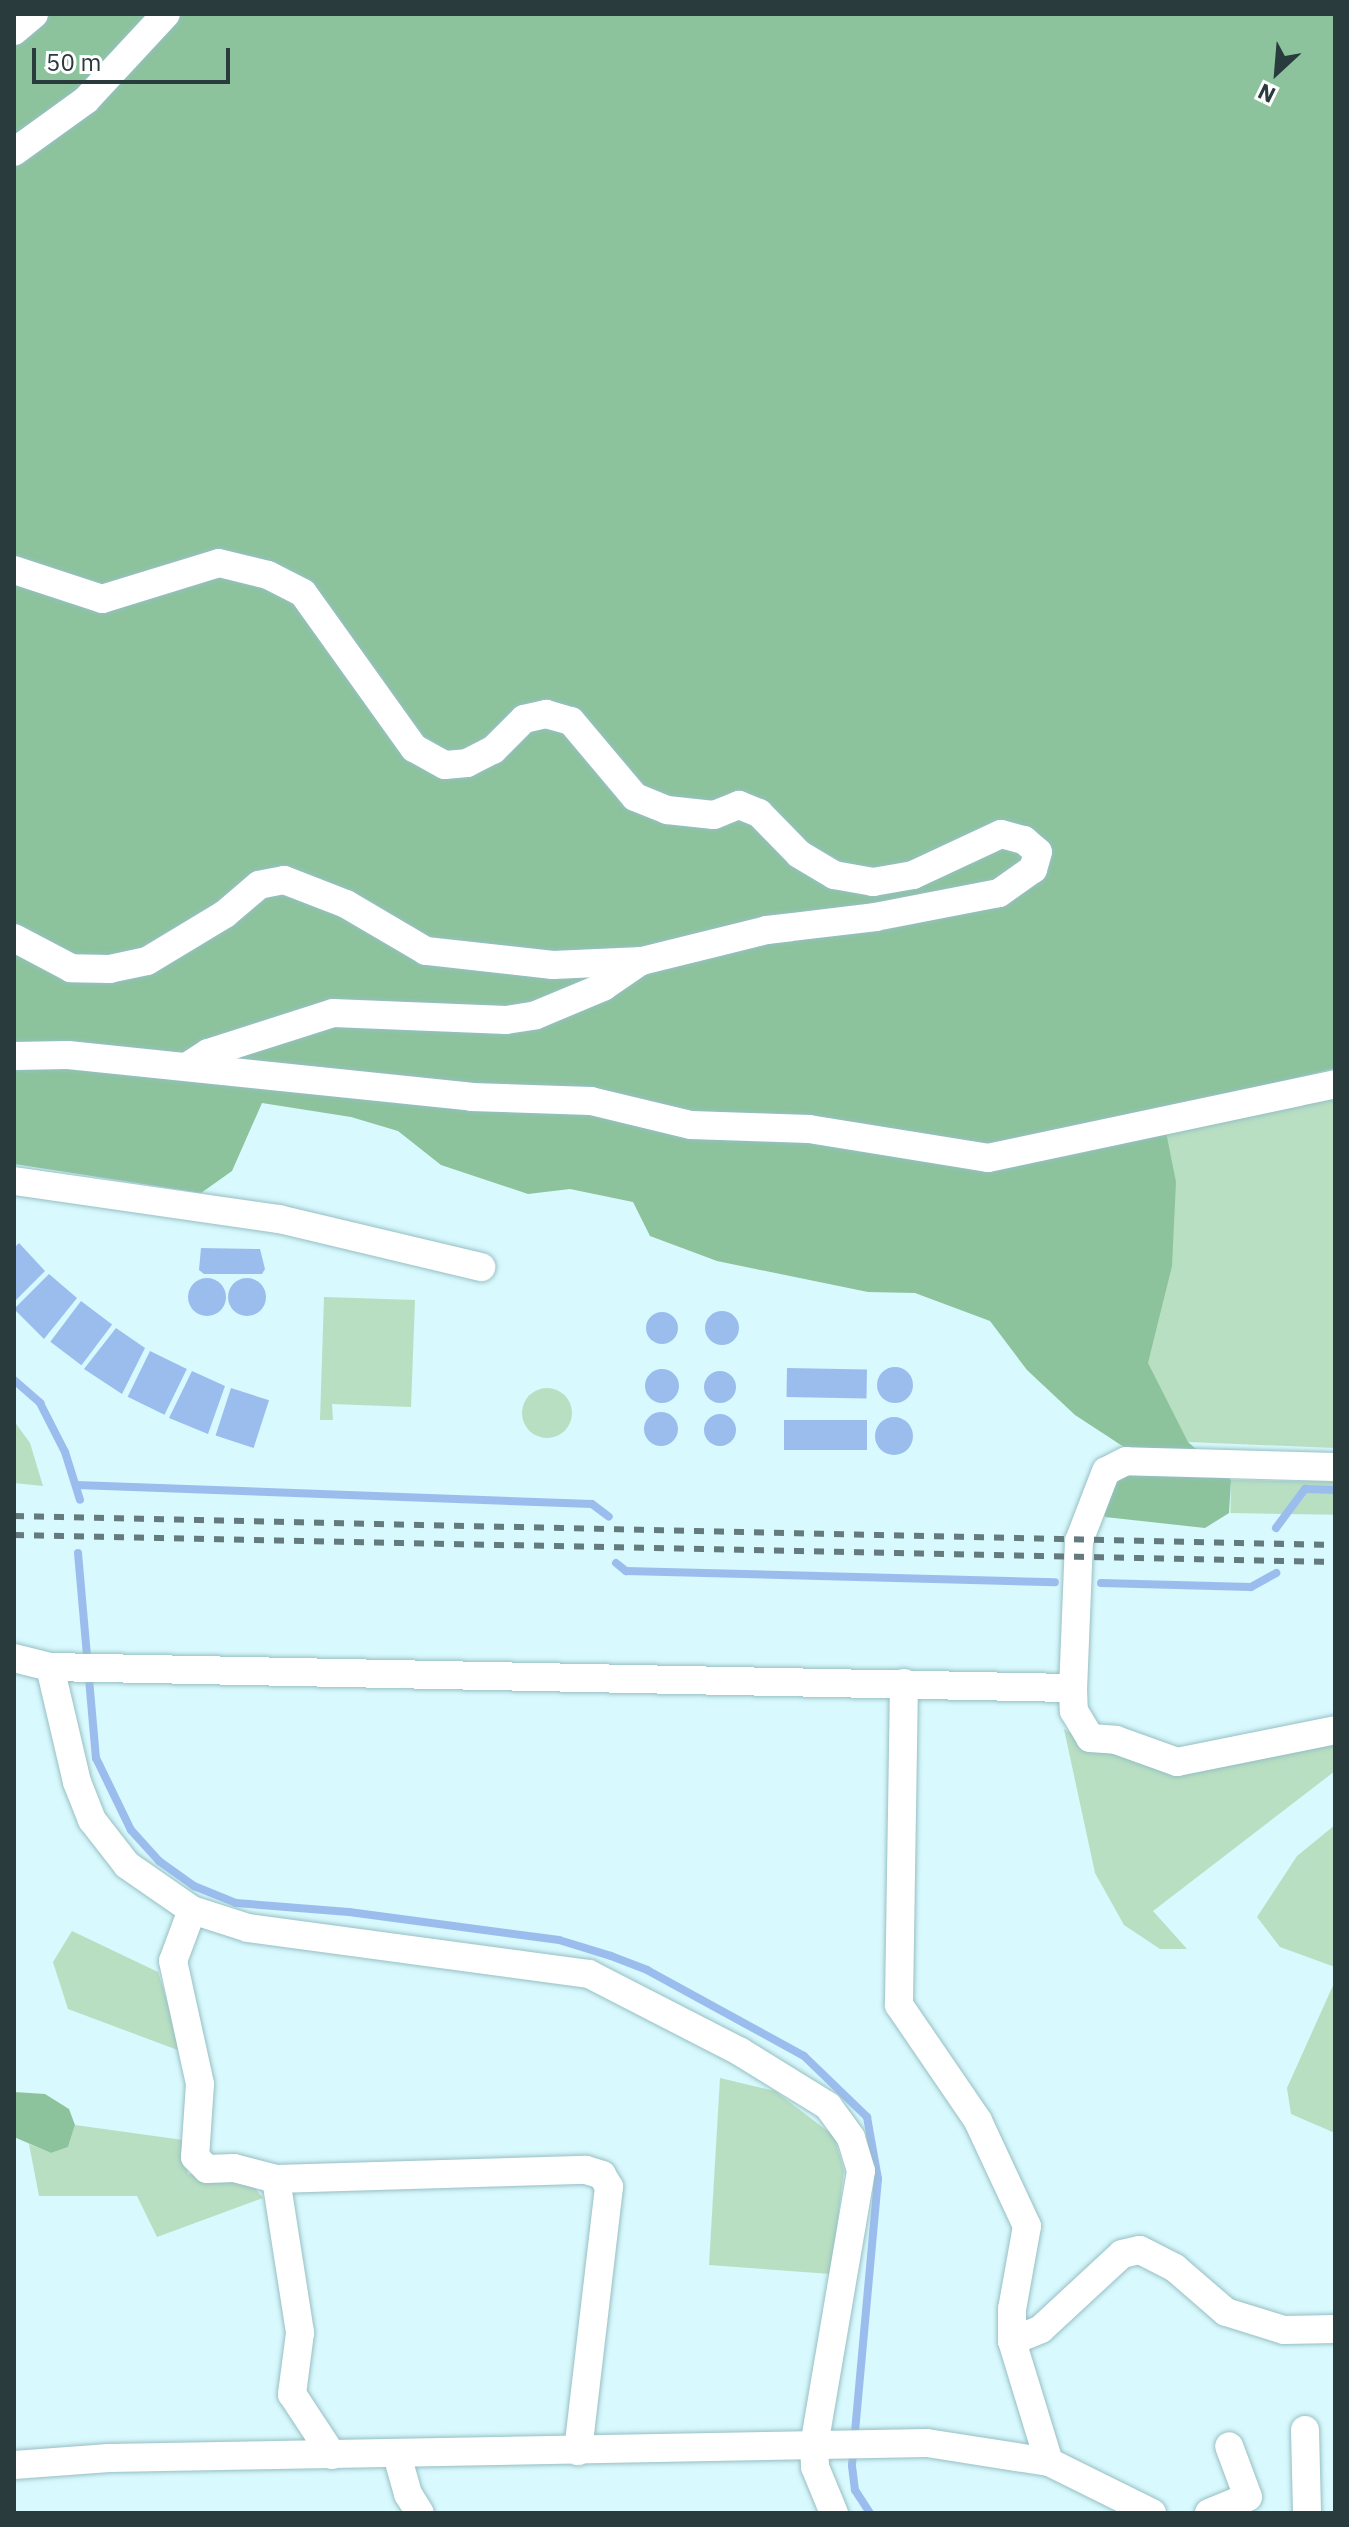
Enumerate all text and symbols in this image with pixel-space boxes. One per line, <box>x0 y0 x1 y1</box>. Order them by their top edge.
scale bar <box>36 32 234 82</box>
north arrow <box>1237 32 1317 112</box>
text: 50 m <box>46 46 101 78</box>
text: N <box>1253 77 1280 111</box>

